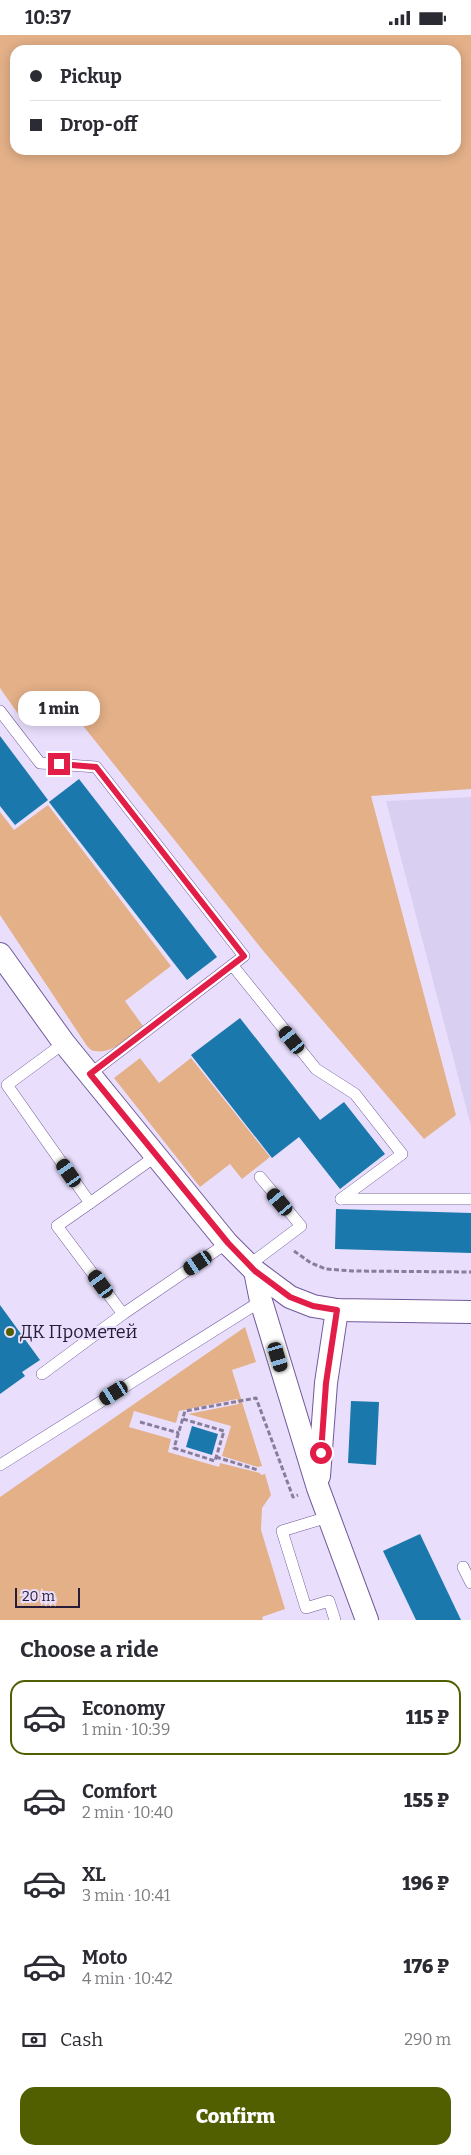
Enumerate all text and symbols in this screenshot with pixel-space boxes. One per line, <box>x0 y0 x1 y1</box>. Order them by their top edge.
text: 10:37 <box>25 6 71 29</box>
text: Pickup <box>60 65 122 88</box>
text: Drop-off <box>60 113 138 136</box>
callout: 1 min <box>18 691 100 727</box>
text: 1 min <box>39 699 79 718</box>
route end <box>48 753 70 775</box>
car <box>276 1024 307 1056</box>
car <box>54 1156 83 1190</box>
car <box>264 1186 295 1218</box>
car <box>181 1248 214 1278</box>
car <box>86 1267 115 1301</box>
place label: ДК Прометей <box>20 1321 138 1343</box>
marker: ДК Прометей <box>4 1326 16 1338</box>
car <box>266 1340 289 1374</box>
car <box>97 1379 130 1407</box>
route start <box>310 1442 332 1464</box>
scale bar <box>15 1585 80 1608</box>
text: 20 m <box>22 1588 55 1605</box>
text: Choose a ride <box>20 1636 159 1663</box>
icon: car <box>22 1695 67 1740</box>
text: Economy <box>82 1697 165 1720</box>
text: 115 ₽ <box>406 1706 449 1729</box>
text: 1 min · 10:39 <box>82 1720 170 1739</box>
icon: car <box>22 1778 67 1823</box>
text: Comfort <box>82 1780 157 1803</box>
text: 155 ₽ <box>404 1789 449 1812</box>
text: 2 min · 10:40 <box>82 1803 174 1822</box>
icon: car <box>22 1861 67 1906</box>
text: XL <box>82 1863 106 1886</box>
text: 196 ₽ <box>402 1872 449 1895</box>
text: 3 min · 10:41 <box>82 1886 170 1905</box>
icon: car <box>22 1944 67 1989</box>
text: Moto <box>82 1946 128 1969</box>
text: 176 ₽ <box>403 1955 449 1978</box>
text: 4 min · 10:42 <box>82 1969 173 1988</box>
icon: cash <box>20 2026 48 2054</box>
text: Cash <box>60 2028 103 2051</box>
text: 290 m <box>404 2030 451 2049</box>
button: Confirm <box>20 2087 451 2145</box>

